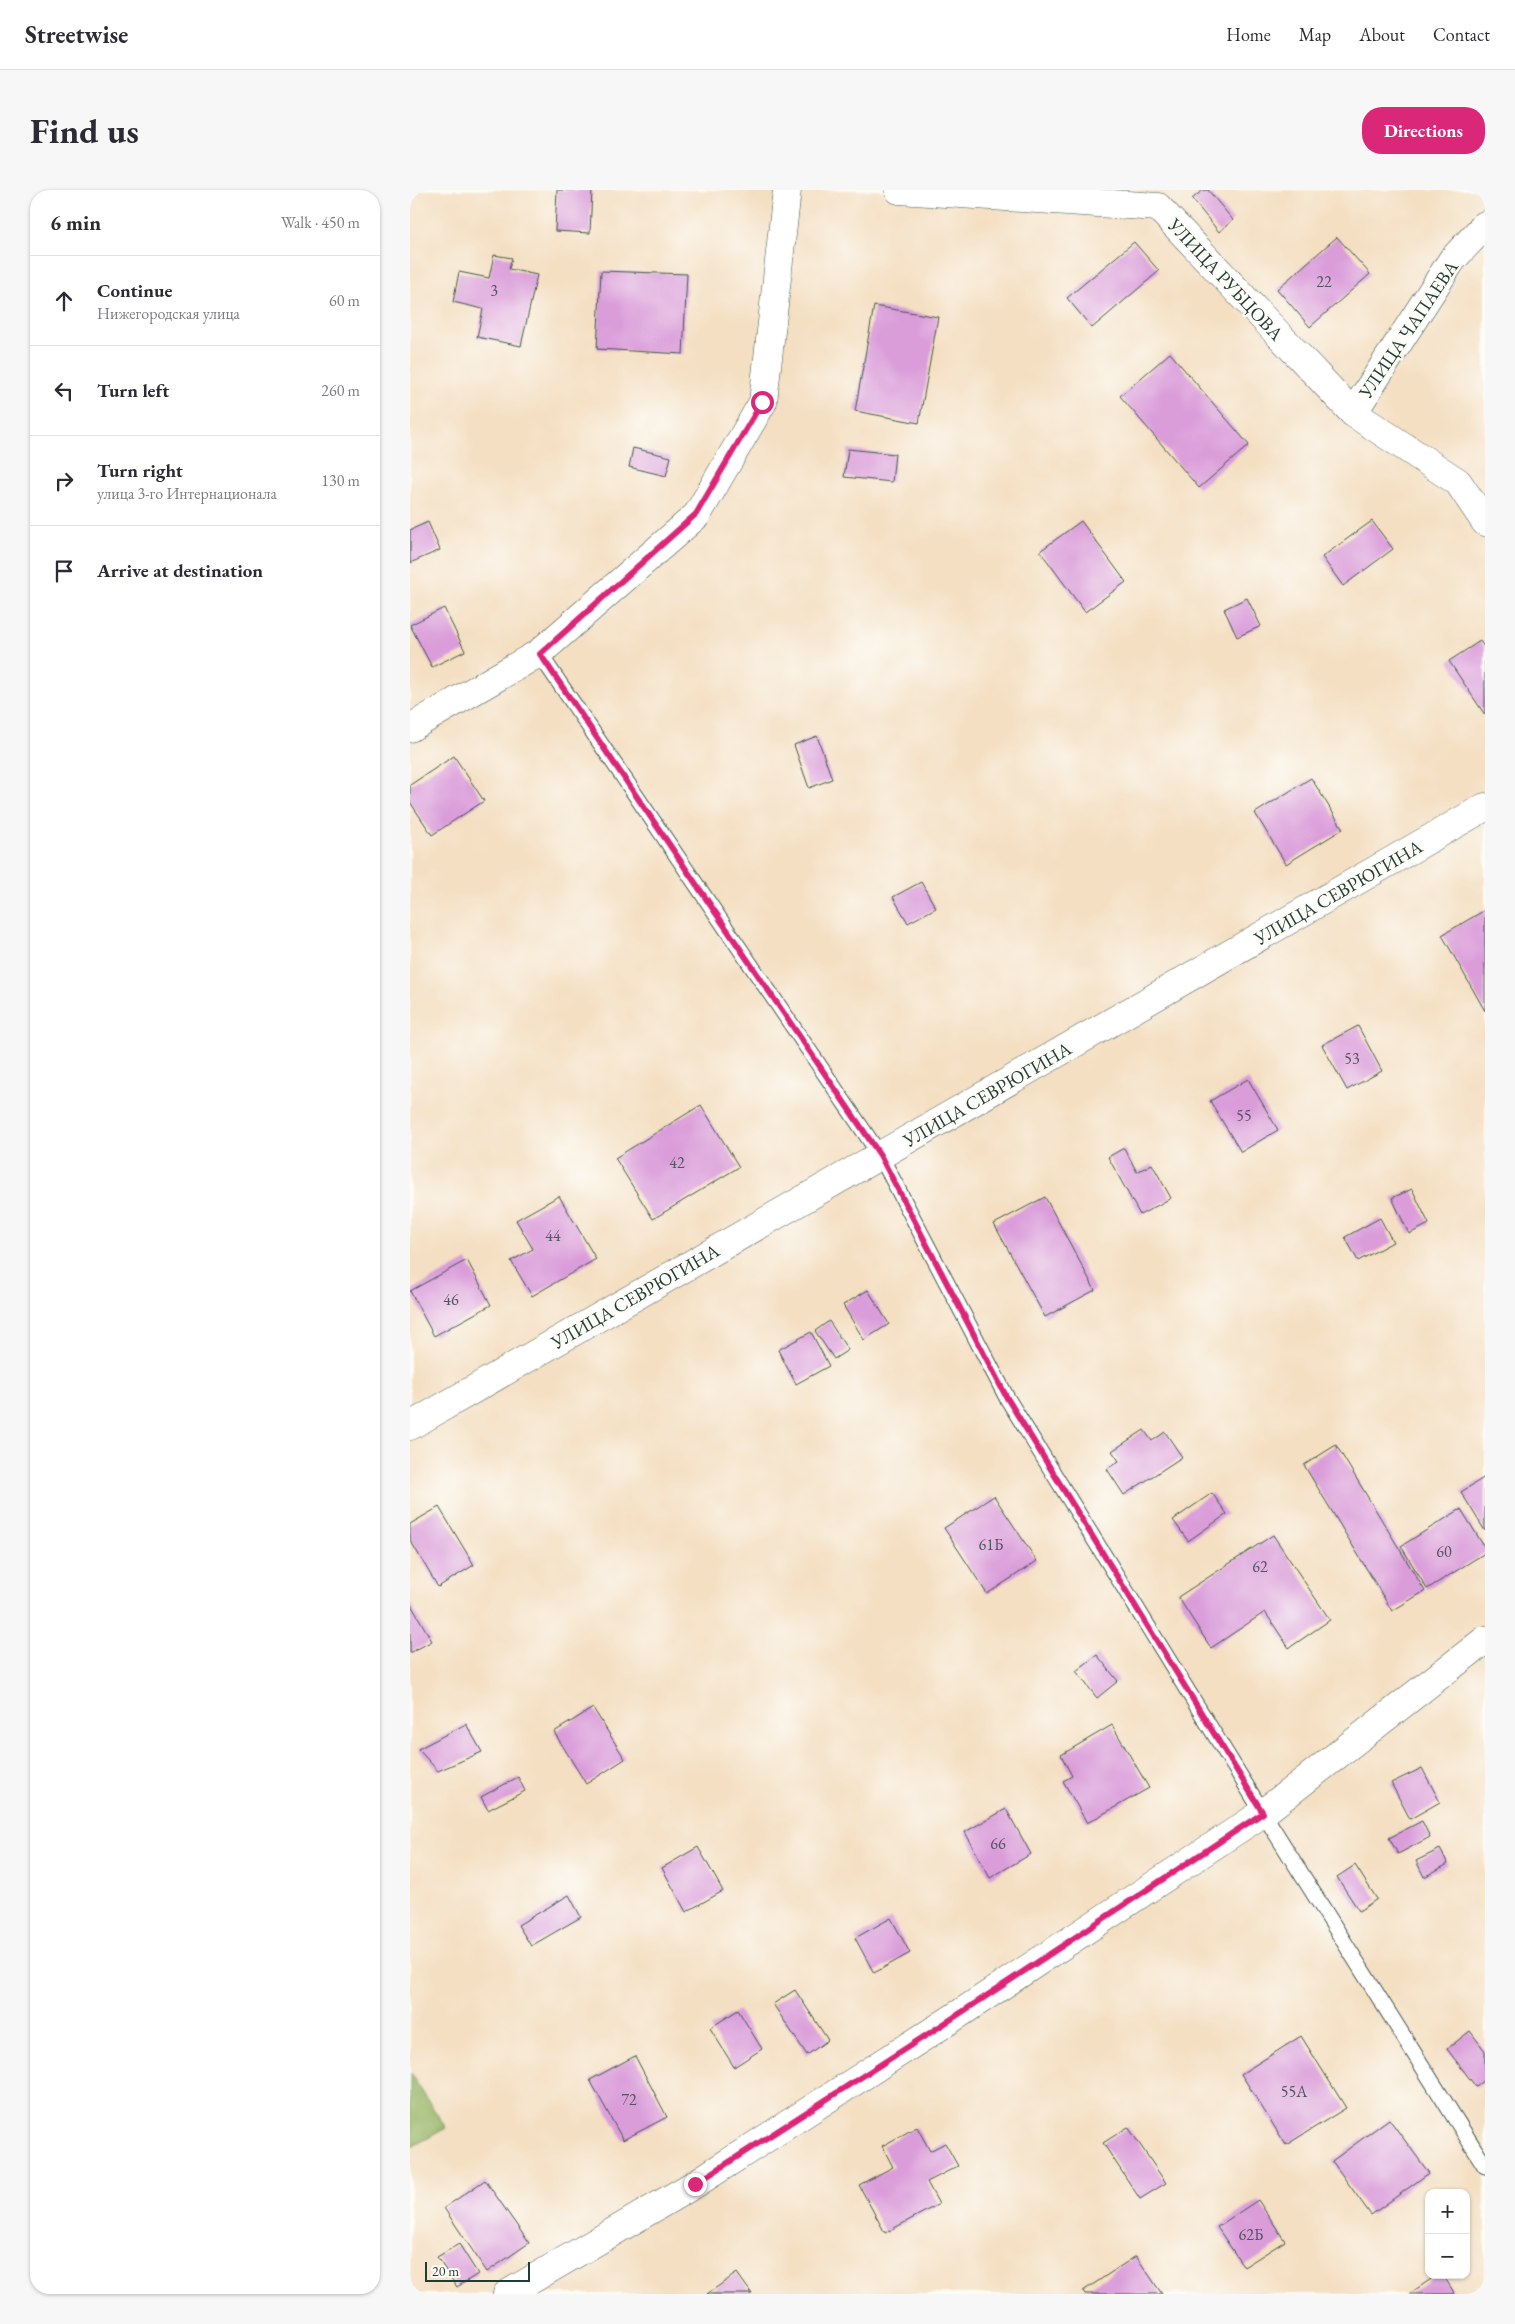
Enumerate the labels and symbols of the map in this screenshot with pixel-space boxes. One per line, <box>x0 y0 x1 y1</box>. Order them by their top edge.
street label: УЛИЦА РУБЦОВА <box>1162 212 1289 346</box>
street label: УЛИЦА ЧАПАЕВА <box>1352 255 1464 404</box>
house number: 22 <box>1316 271 1332 292</box>
house number: 3 <box>490 280 498 301</box>
route start <box>751 391 774 414</box>
street label: УЛИЦА СЕВРЮГИНА <box>1249 834 1428 951</box>
street label: УЛИЦА СЕВРЮГИНА <box>898 1036 1077 1153</box>
house number: 53 <box>1344 1048 1360 1069</box>
house number: 55 <box>1236 1105 1252 1126</box>
house number: 42 <box>669 1152 685 1173</box>
house number: 44 <box>545 1225 561 1246</box>
street label: УЛИЦА СЕВРЮГИНА <box>546 1238 725 1355</box>
house number: 46 <box>443 1289 459 1310</box>
house number: 61Б <box>979 1534 1003 1555</box>
house number: 60 <box>1436 1541 1452 1562</box>
house number: 62 <box>1252 1556 1268 1577</box>
house number: 66 <box>990 1833 1006 1854</box>
house number: 55А <box>1281 2081 1308 2102</box>
house number: 72 <box>621 2089 637 2110</box>
route end <box>684 2173 707 2196</box>
house number: 62Б <box>1239 2224 1263 2245</box>
scale bar <box>425 2259 530 2282</box>

